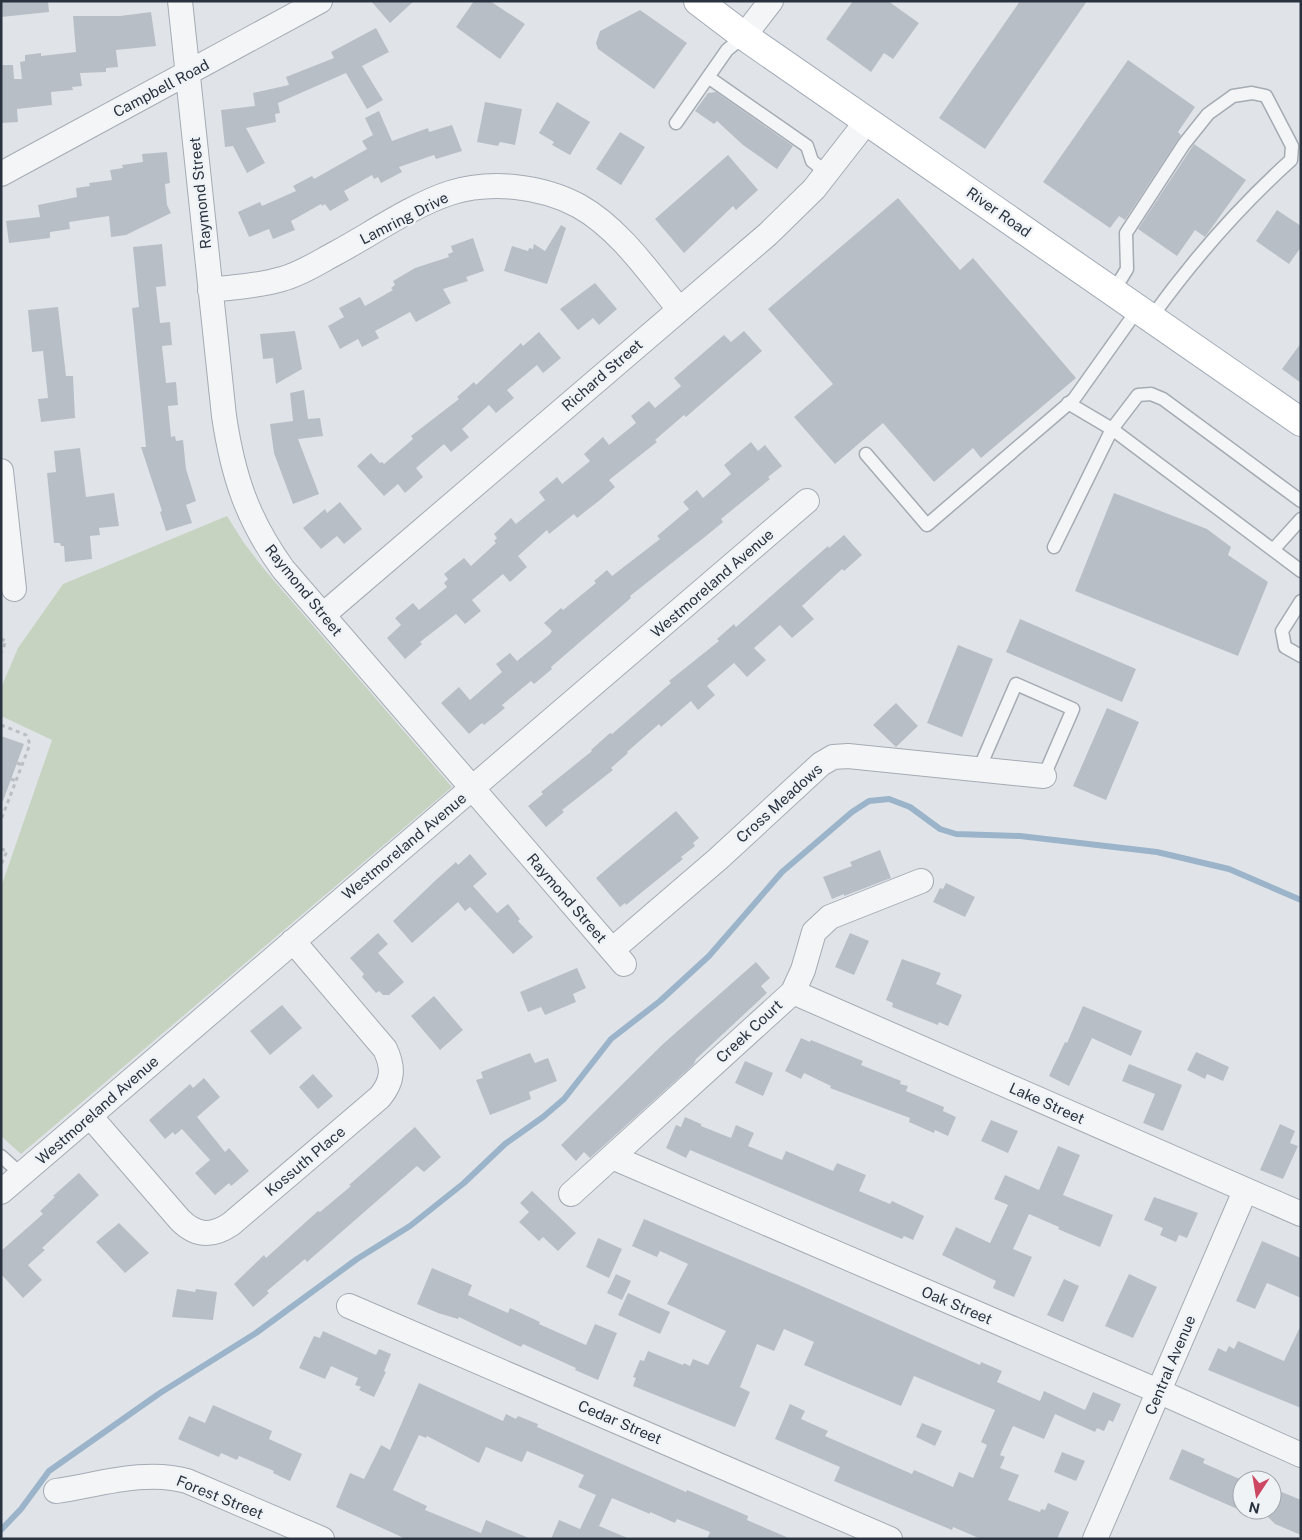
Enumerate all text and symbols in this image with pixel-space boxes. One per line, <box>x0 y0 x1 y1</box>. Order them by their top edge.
street label: Campbell Road <box>110 56 212 120</box>
street label: Raymond Street <box>186 136 214 250</box>
street label: River Road <box>964 184 1034 240</box>
street label: Lamring Drive <box>357 188 451 248</box>
street label: Richard Street <box>558 335 646 415</box>
street label: Westmoreland Avenue <box>647 525 777 641</box>
street label: Raymond Street <box>262 541 346 639</box>
street label: Cross Meadows <box>733 760 825 846</box>
street label: Westmoreland Avenue <box>339 789 469 903</box>
street label: Raymond Street <box>524 850 610 946</box>
street label: Creek Court <box>712 996 786 1066</box>
street label: Westmoreland Avenue <box>32 1052 162 1168</box>
street label: Lake Street <box>1007 1079 1087 1127</box>
street label: Kossuth Place <box>262 1123 348 1199</box>
street label: Oak Street <box>919 1283 995 1328</box>
street label: Central Avenue <box>1141 1313 1199 1417</box>
street label: Cedar Street <box>576 1397 665 1447</box>
north arrow <box>1232 1470 1282 1520</box>
street label: Forest Street <box>174 1472 266 1522</box>
text: N <box>1247 1499 1261 1517</box>

